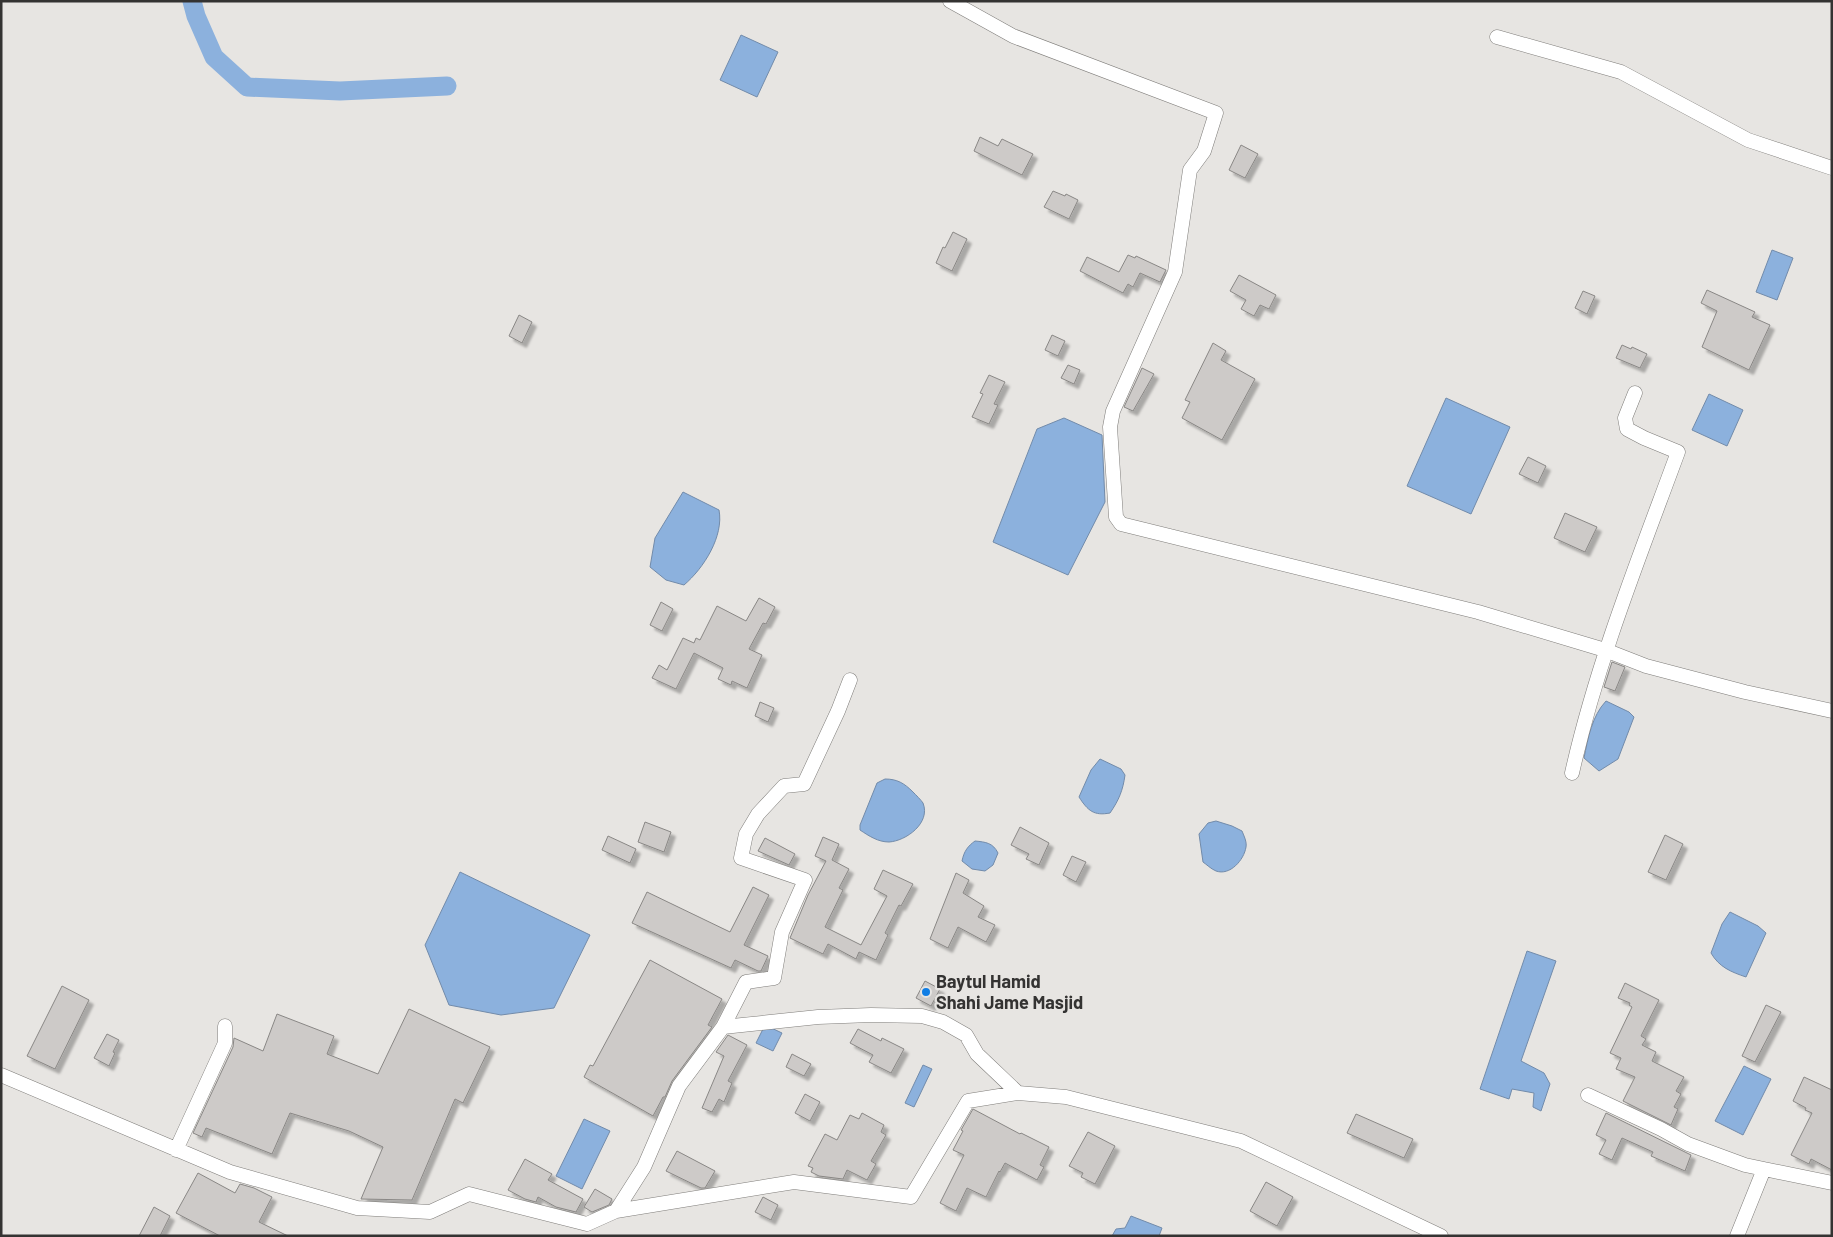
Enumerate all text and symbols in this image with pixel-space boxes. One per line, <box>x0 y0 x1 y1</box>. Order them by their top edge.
place label: Baytul Hamid Shahi Jame Masjid <box>936 970 1083 1013</box>
marker: Baytul Hamid Shahi Jame Masjid <box>920 986 932 998</box>

